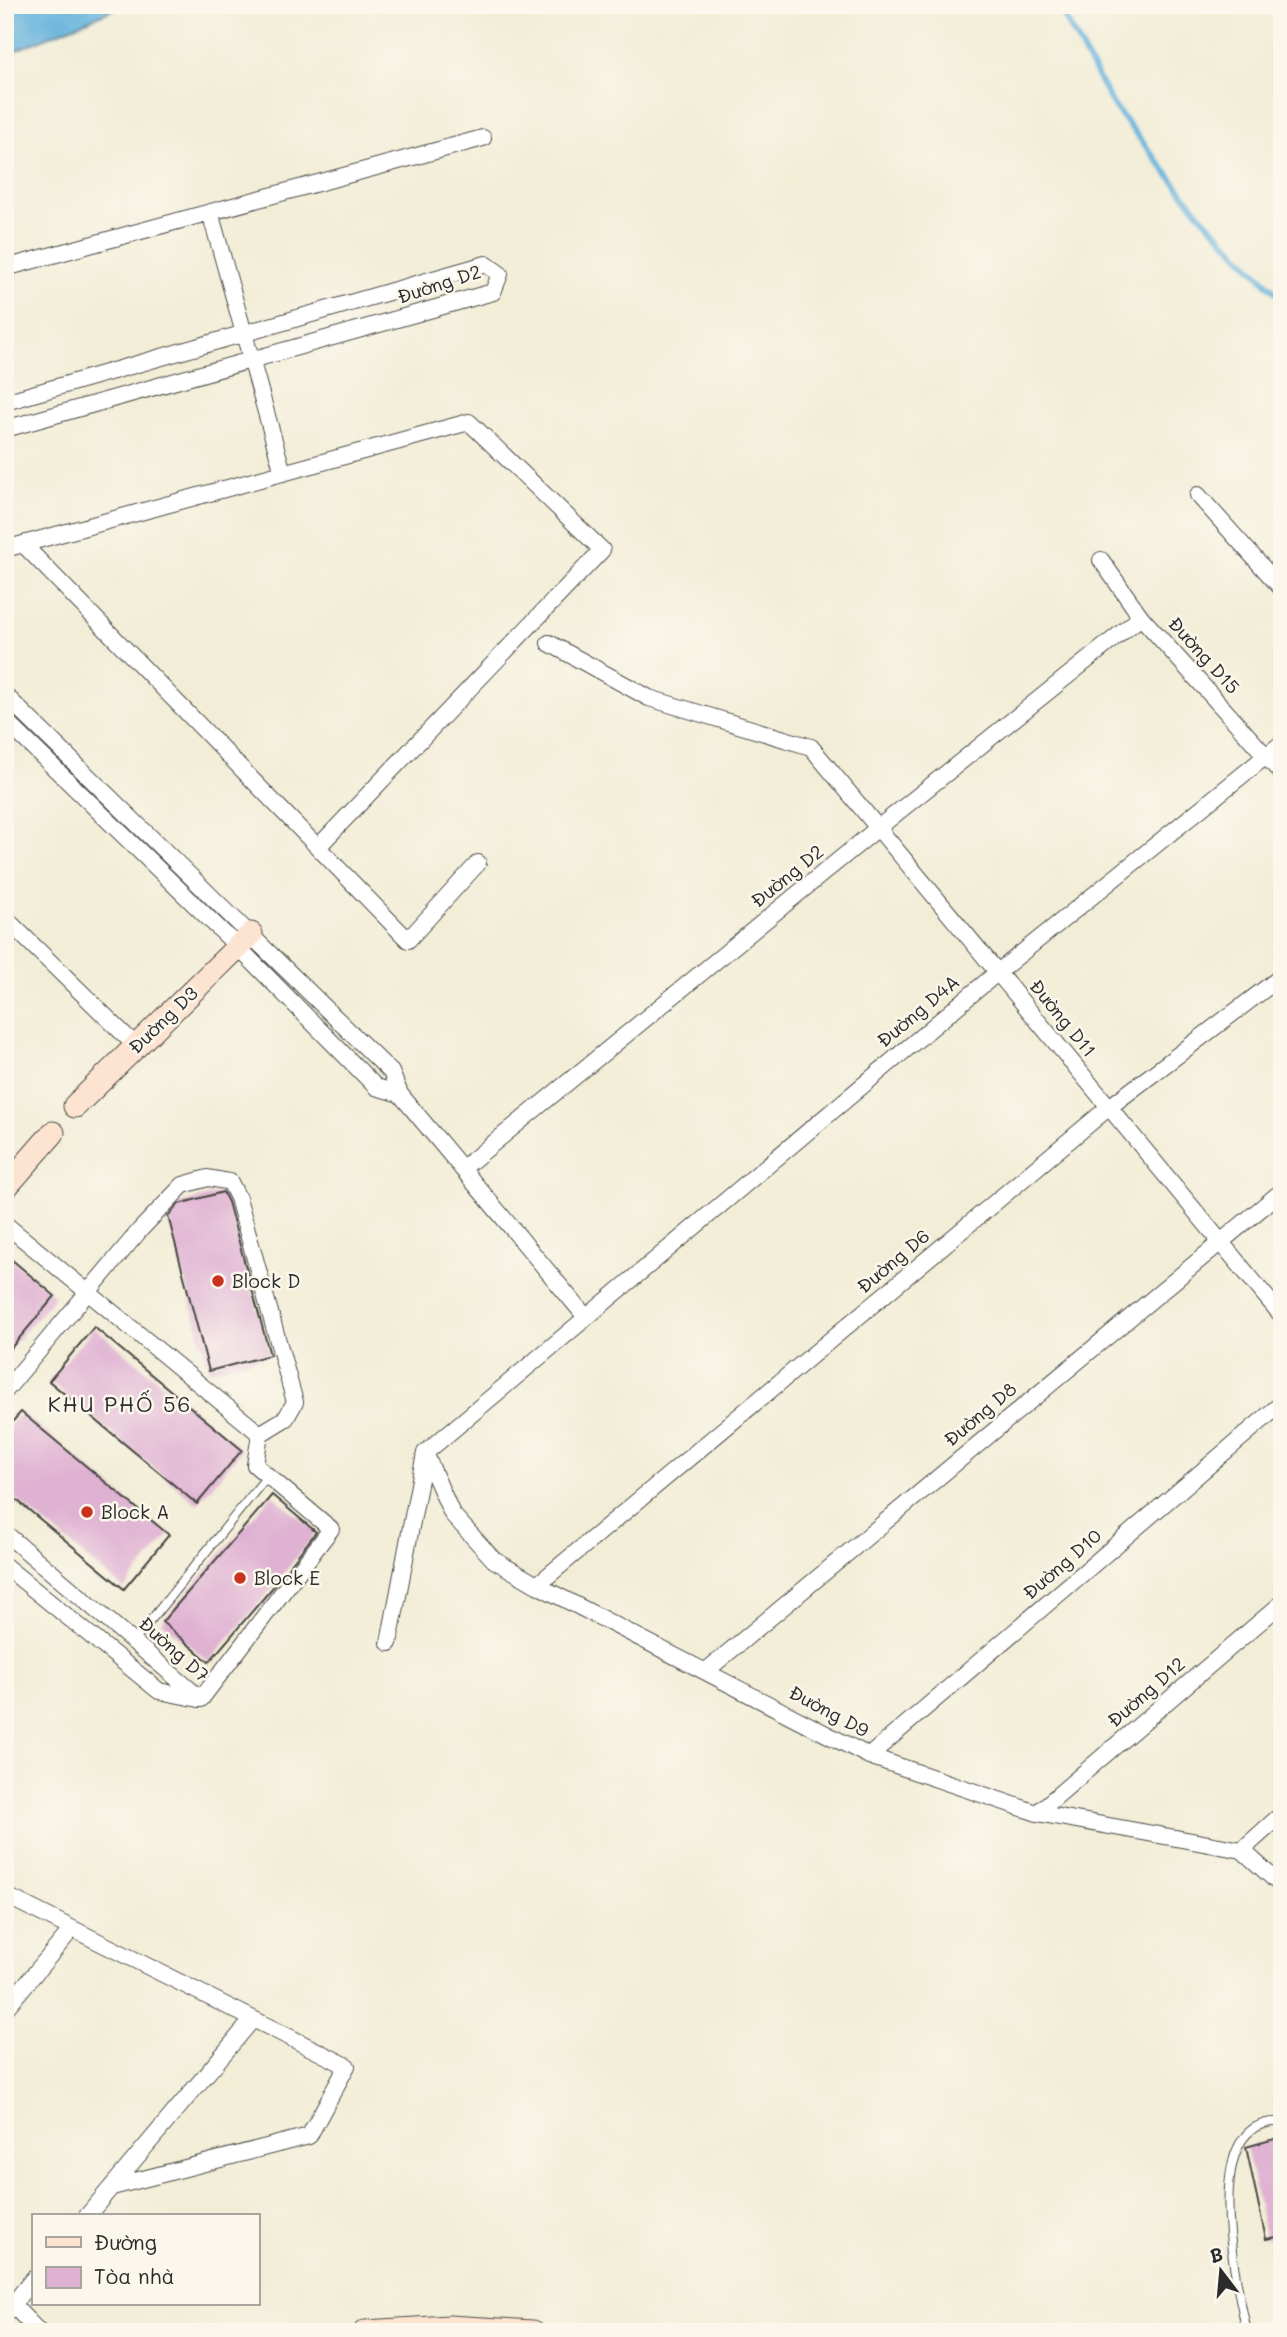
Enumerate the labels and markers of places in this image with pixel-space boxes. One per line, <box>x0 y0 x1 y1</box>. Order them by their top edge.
place label: Block D <box>232 1268 300 1293</box>
marker: Block D <box>210 1273 226 1289</box>
place label: Block A <box>101 1499 169 1524</box>
marker: Block A <box>79 1504 95 1520</box>
place label: Block E <box>254 1565 320 1590</box>
marker: Block E <box>232 1570 248 1586</box>

